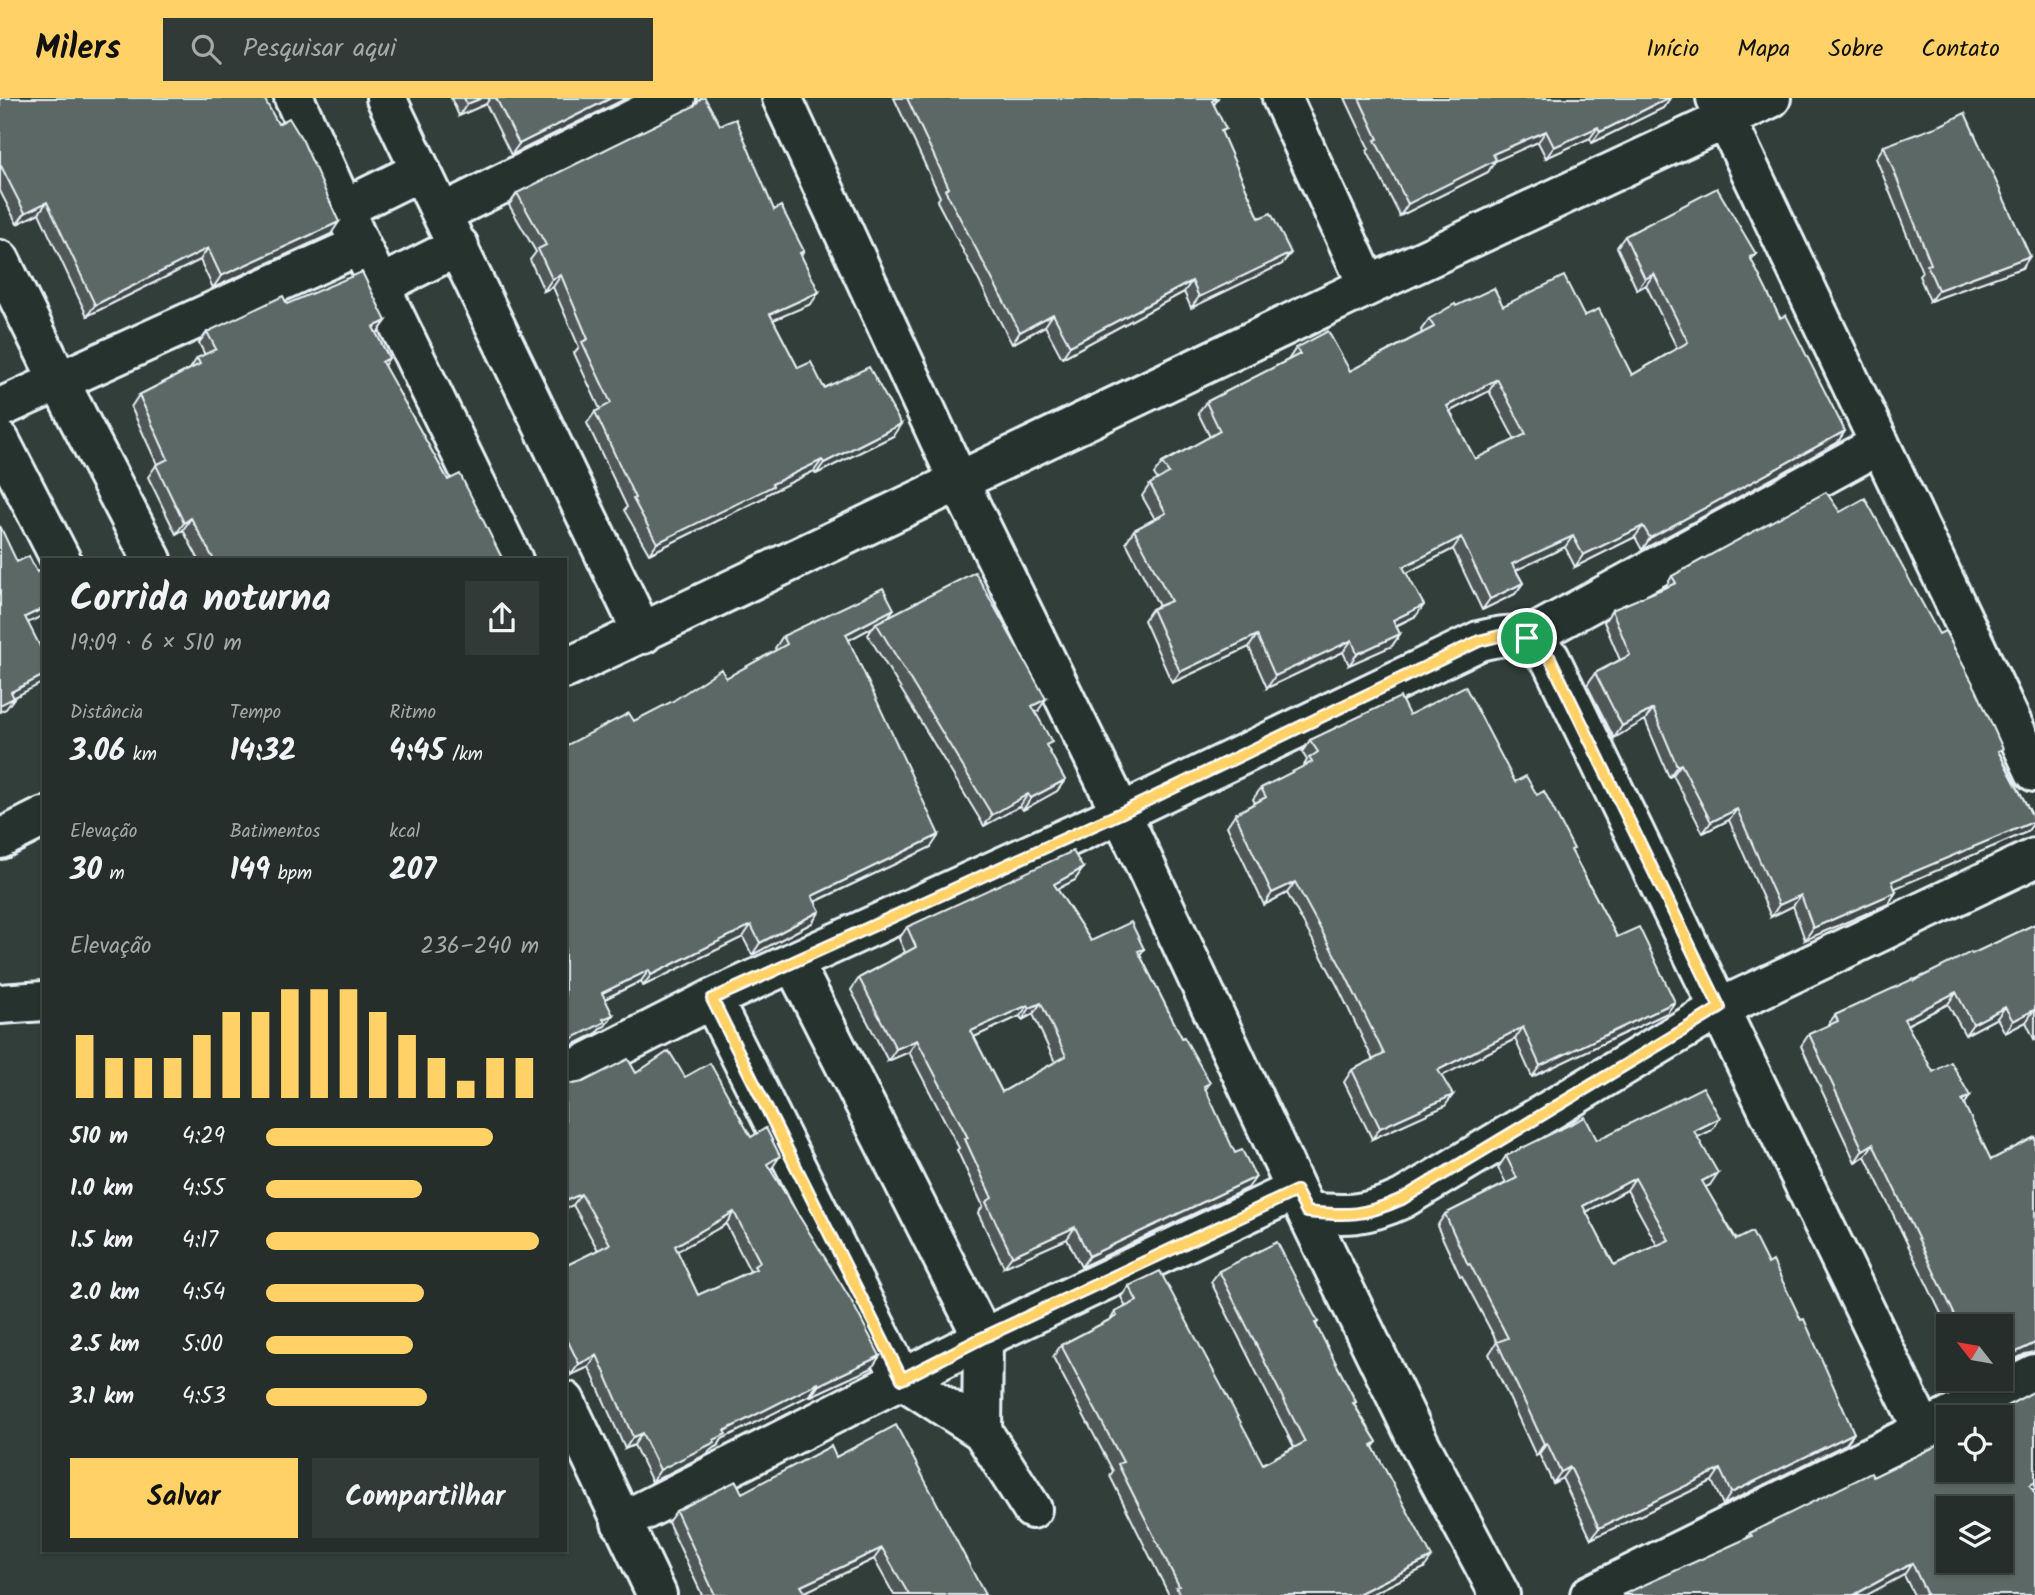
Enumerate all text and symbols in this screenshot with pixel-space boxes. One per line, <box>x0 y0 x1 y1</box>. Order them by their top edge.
search box <box>163 18 653 81</box>
text: Milers <box>35 23 121 76</box>
text: Pesquisar aqui <box>243 28 396 70</box>
icon: search <box>187 30 225 68</box>
text: Início <box>1646 30 1699 69</box>
text: Mapa <box>1737 30 1790 69</box>
text: Sobre <box>1828 30 1883 69</box>
text: Contato <box>1921 30 2000 69</box>
text: Corrida noturna <box>70 570 331 630</box>
button: share <box>465 581 539 655</box>
pin <box>1497 608 1557 668</box>
icon: arrive <box>1508 619 1546 657</box>
text: 19:09 · 6 × 510 m <box>70 626 242 662</box>
text: Distância <box>70 698 143 728</box>
text: Tempo <box>230 698 281 728</box>
text: Ritmo <box>389 698 436 728</box>
text: 3.06 <box>70 728 125 776</box>
text: 14:32 <box>230 728 296 776</box>
text: 4:45 <box>389 728 445 776</box>
text: km <box>125 740 157 770</box>
text: /km <box>445 740 483 770</box>
text: Elevação <box>70 817 137 847</box>
text: Batimentos <box>230 817 320 847</box>
text: kcal <box>389 817 420 847</box>
text: 30 <box>70 847 102 895</box>
text: 149 <box>230 847 270 895</box>
text: 207 <box>389 847 436 895</box>
text: m <box>102 859 125 889</box>
text: bpm <box>270 859 312 889</box>
text: Elevação <box>70 929 152 965</box>
text: 236–240 m <box>421 929 539 965</box>
text: 510 m <box>70 1119 128 1155</box>
text: 4:29 <box>182 1119 225 1155</box>
text: 1.0 km <box>70 1171 133 1207</box>
text: 4:55 <box>182 1171 225 1207</box>
text: 1.5 km <box>70 1223 133 1259</box>
text: 4:17 <box>182 1223 218 1259</box>
text: 2.0 km <box>70 1275 140 1311</box>
text: 4:54 <box>182 1275 225 1311</box>
north arrow <box>1936 1314 2012 1391</box>
map controls <box>1936 1314 2013 1573</box>
text: 2.5 km <box>70 1327 140 1363</box>
text: 5:00 <box>182 1327 223 1363</box>
text: 3.1 km <box>70 1379 134 1415</box>
text: 4:53 <box>182 1379 226 1415</box>
button: locate <box>1936 1405 2013 1482</box>
button: Salvar <box>70 1458 298 1538</box>
button: Compartilhar <box>312 1458 539 1538</box>
button: layers <box>1936 1496 2013 1573</box>

